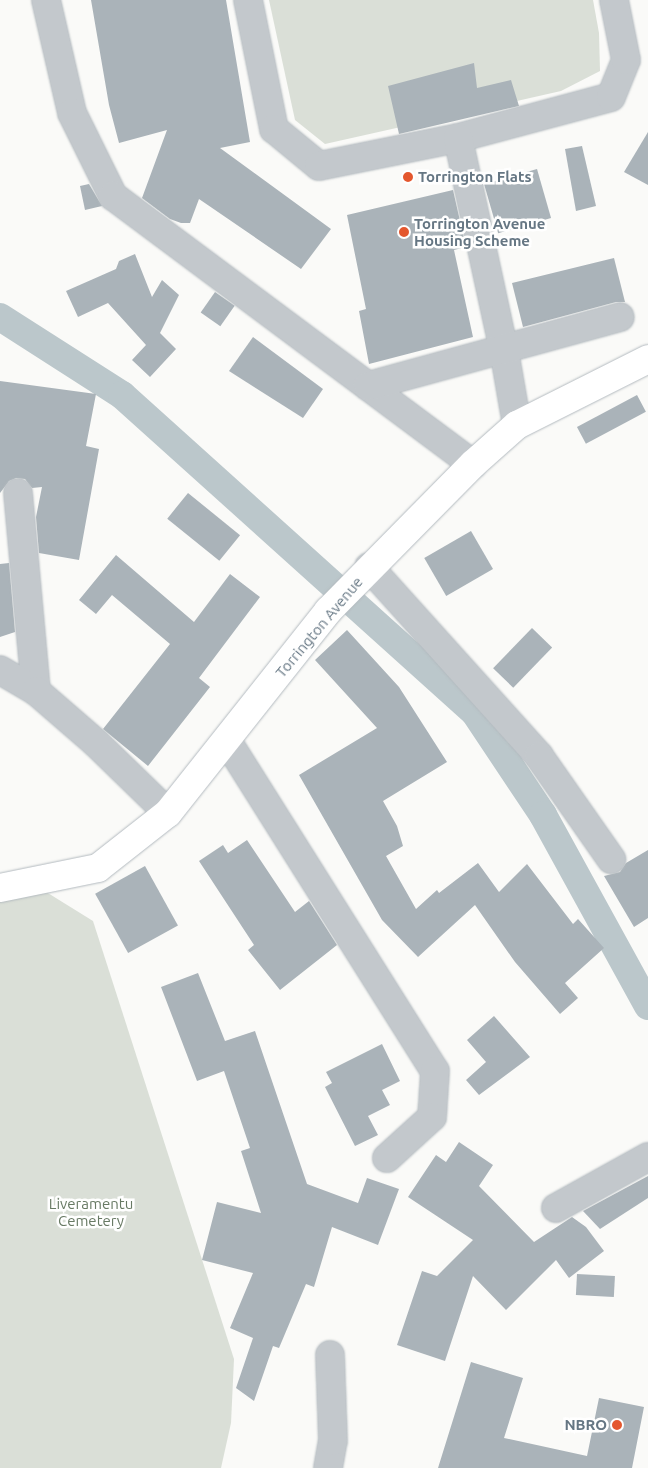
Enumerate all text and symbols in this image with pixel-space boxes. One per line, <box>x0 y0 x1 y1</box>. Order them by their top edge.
place label: Torrington Flats <box>418 168 532 186</box>
marker: Torrington Flats <box>402 171 414 183</box>
place label: Torrington Avenue Housing Scheme <box>414 214 546 249</box>
marker: Torrington Avenue Housing Scheme <box>398 226 410 238</box>
street label: Torrington Avenue <box>272 573 366 681</box>
park label: Liveramentu Cemetery <box>49 1194 133 1229</box>
place label: NBRO <box>564 1416 607 1434</box>
marker: NBRO <box>611 1419 623 1431</box>

